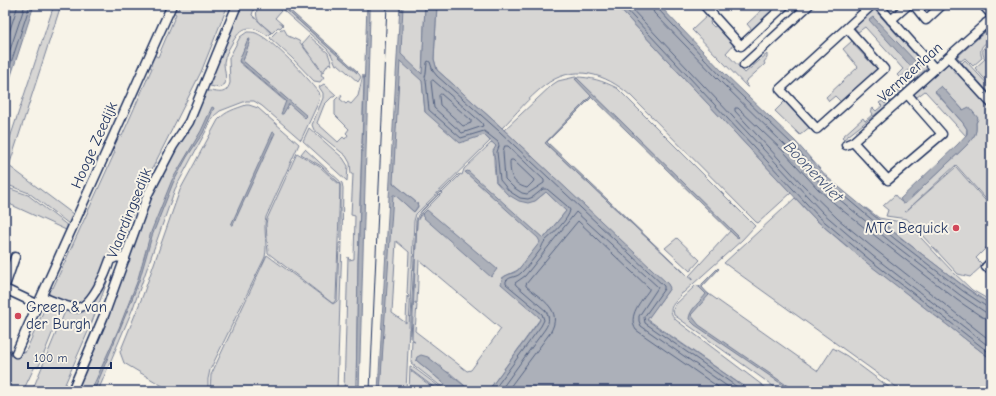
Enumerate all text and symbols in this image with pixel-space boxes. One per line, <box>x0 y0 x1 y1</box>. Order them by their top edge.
street label: Vermeerlaan <box>874 38 946 106</box>
street label: Hooge Zeedijk <box>67 98 121 191</box>
water label: Boonervliet <box>780 138 847 206</box>
street label: Vlaardingsedijk <box>103 165 156 261</box>
place label: MTC Bequick <box>865 219 949 237</box>
marker: MTC Bequick <box>951 223 961 233</box>
place label: Greep & van der Burgh <box>26 298 107 333</box>
marker: Greep & van der Burgh <box>13 311 23 321</box>
scale bar <box>28 344 111 370</box>
text: 100 m <box>34 351 67 365</box>

